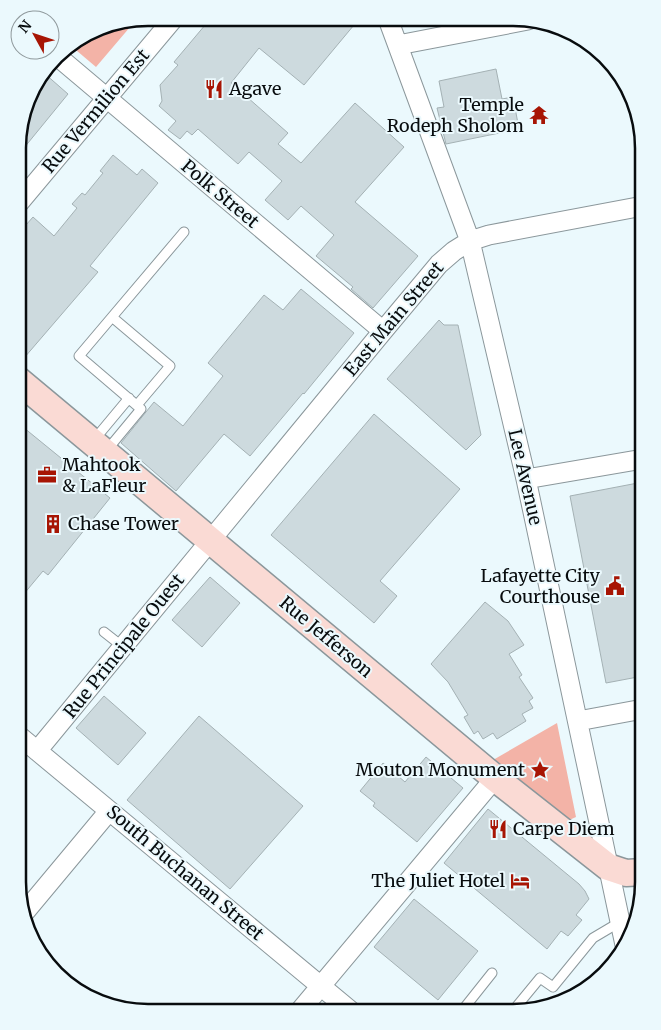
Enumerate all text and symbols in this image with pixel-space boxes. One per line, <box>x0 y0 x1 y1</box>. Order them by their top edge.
north arrow <box>10 10 60 60</box>
text: N <box>15 17 35 37</box>
street label: Rue Vermilion Est <box>37 44 154 177</box>
place label: Agave <box>228 77 281 100</box>
restaurant icon: Agave <box>203 78 225 100</box>
place label: Temple Rodeph Sholom <box>387 93 524 137</box>
temple icon: Temple Rodeph Sholom <box>528 104 550 126</box>
street label: Polk Street <box>177 154 264 233</box>
street label: East Main Street <box>339 257 448 381</box>
street label: Lee Avenue <box>503 427 548 527</box>
place label: Mahtook & LaFleur <box>62 453 146 497</box>
office icon: Mahtook & LaFleur <box>36 464 58 486</box>
place label: Chase Tower <box>68 512 179 535</box>
building icon: Chase Tower <box>42 513 64 535</box>
place label: Lafayette City Courthouse <box>480 564 601 608</box>
street label: Rue Principale Ouest <box>58 569 189 723</box>
public building icon: Lafayette City Courthouse <box>604 575 626 597</box>
street label: Rue Jefferson <box>275 591 378 682</box>
place label: Mouton Monument <box>356 758 525 781</box>
place icon: Mouton Monument <box>529 759 551 781</box>
street label: South Buchanan Street <box>102 800 269 945</box>
place label: Carpe Diem <box>513 817 615 840</box>
restaurant icon: Carpe Diem <box>487 818 509 840</box>
place label: The Juliet Hotel <box>371 869 505 892</box>
hotel icon: The Juliet Hotel <box>509 870 531 892</box>

